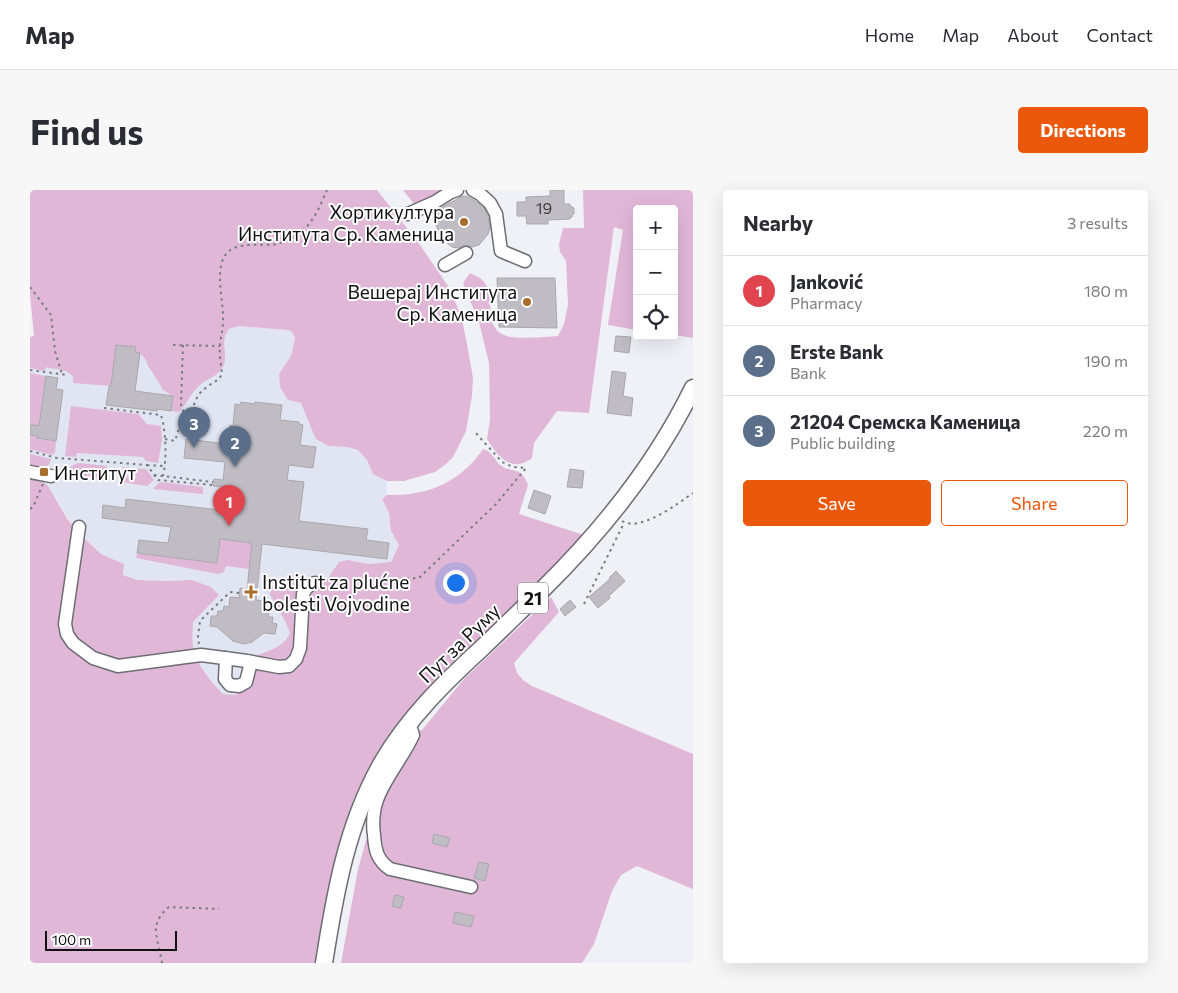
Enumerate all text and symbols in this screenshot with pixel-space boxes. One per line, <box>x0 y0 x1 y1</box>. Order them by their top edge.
text: Map <box>25 20 75 49</box>
text: Home <box>865 24 914 46</box>
text: Map <box>942 24 979 46</box>
text: About <box>1007 24 1059 46</box>
text: Contact <box>1087 24 1153 46</box>
button: Directions <box>1018 107 1148 153</box>
text: Find us <box>30 109 144 152</box>
house number: 19 <box>536 198 552 217</box>
place label: Хортикултура Института Ср. Каменица <box>238 200 454 245</box>
map controls <box>633 205 678 340</box>
button: + <box>633 205 678 250</box>
text: Nearby <box>743 210 813 235</box>
text: 3 results <box>1067 213 1128 232</box>
marker: Хортикултура Института Ср. Каменица <box>458 216 470 228</box>
button: − <box>633 250 678 295</box>
text: Janković <box>790 270 863 293</box>
place label: Вешерај Института Ср. Каменица <box>348 280 517 325</box>
text: 1 <box>755 281 763 300</box>
text: 180 m <box>1084 281 1128 300</box>
text: Pharmacy <box>790 293 863 312</box>
button: locate <box>633 295 678 340</box>
marker: Вешерај Института Ср. Каменица <box>521 296 533 308</box>
text: Erste Bank <box>790 340 884 363</box>
text: 2 <box>754 351 764 370</box>
text: 190 m <box>1084 351 1128 370</box>
text: Bank <box>790 363 827 382</box>
pin: 3 <box>178 407 210 448</box>
text: 21204 Сремска Каменица <box>790 410 1020 433</box>
text: 3 <box>754 421 764 440</box>
text: 220 m <box>1083 421 1128 440</box>
pin: 2 <box>219 426 251 467</box>
text: Public building <box>790 433 895 452</box>
place label: Институт <box>54 461 136 484</box>
marker: Институт <box>38 466 50 478</box>
button: Save <box>743 480 931 526</box>
button: Share <box>941 480 1128 526</box>
pin: 1 <box>213 485 245 526</box>
place label: Institut za plućne bolesti Vojvodine <box>262 570 410 615</box>
your location <box>443 570 469 596</box>
road number: 21 <box>518 582 548 613</box>
marker: Institut za plućne bolesti Vojvodine <box>244 585 258 599</box>
street label: Пут за Руму <box>414 598 505 687</box>
scale bar <box>45 928 178 951</box>
text: 100 m <box>52 931 91 948</box>

